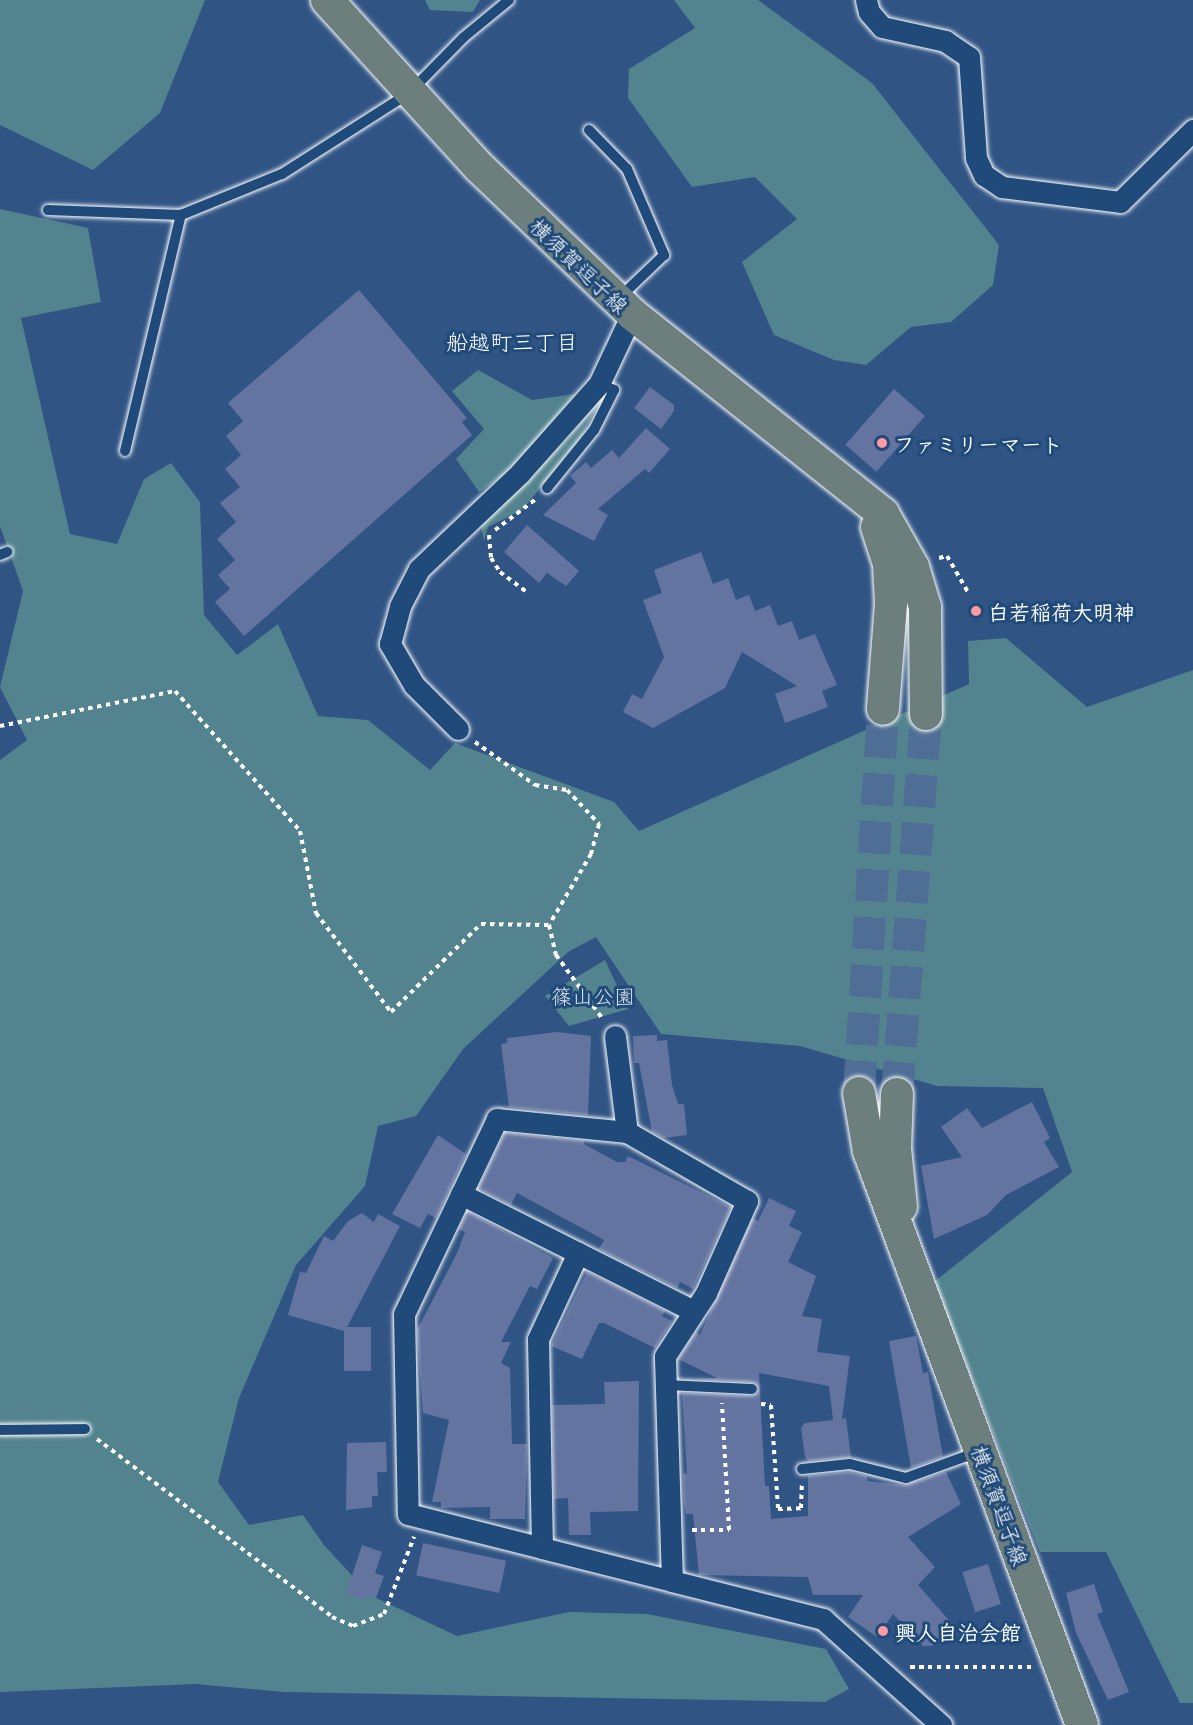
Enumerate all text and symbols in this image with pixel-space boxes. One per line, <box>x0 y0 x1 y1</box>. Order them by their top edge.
street label: 横須賀逗子線 <box>526 212 634 318</box>
district label: 船越町三丁目 <box>446 328 578 354</box>
place label: ファミリーマート <box>894 430 1062 456</box>
marker: ファミリーマート <box>875 436 889 450</box>
place label: 白若稲荷大明神 <box>988 598 1135 624</box>
marker: 白若稲荷大明神 <box>969 604 983 618</box>
park label: 篠山公園 <box>551 982 635 1008</box>
street label: 横須賀逗子線 <box>968 1441 1034 1569</box>
place label: 興人自治会館 <box>895 1618 1021 1644</box>
marker: 興人自治会館 <box>876 1624 890 1638</box>

